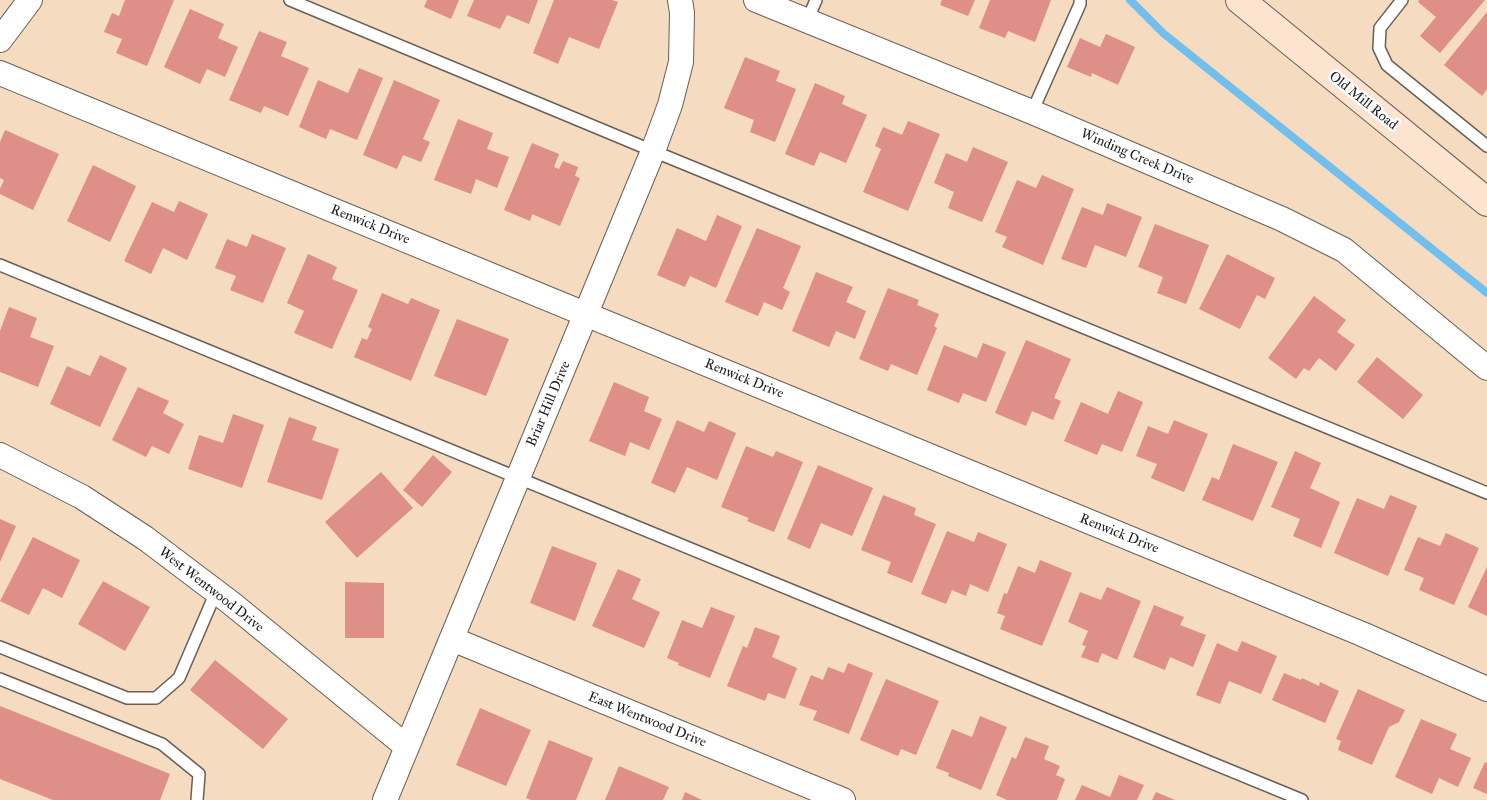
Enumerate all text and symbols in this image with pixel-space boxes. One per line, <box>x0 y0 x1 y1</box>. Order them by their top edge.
street label: Old Mill Road <box>1325 68 1401 134</box>
street label: Winding Creek Drive <box>1078 126 1196 188</box>
street label: Renwick Drive <box>328 202 412 248</box>
street label: Renwick Drive <box>702 356 786 402</box>
street label: Briar Hill Drive <box>523 359 575 449</box>
street label: Renwick Drive <box>1077 511 1161 557</box>
street label: West Wentwood Drive <box>155 544 267 636</box>
street label: East Wentwood Drive <box>586 689 708 751</box>

